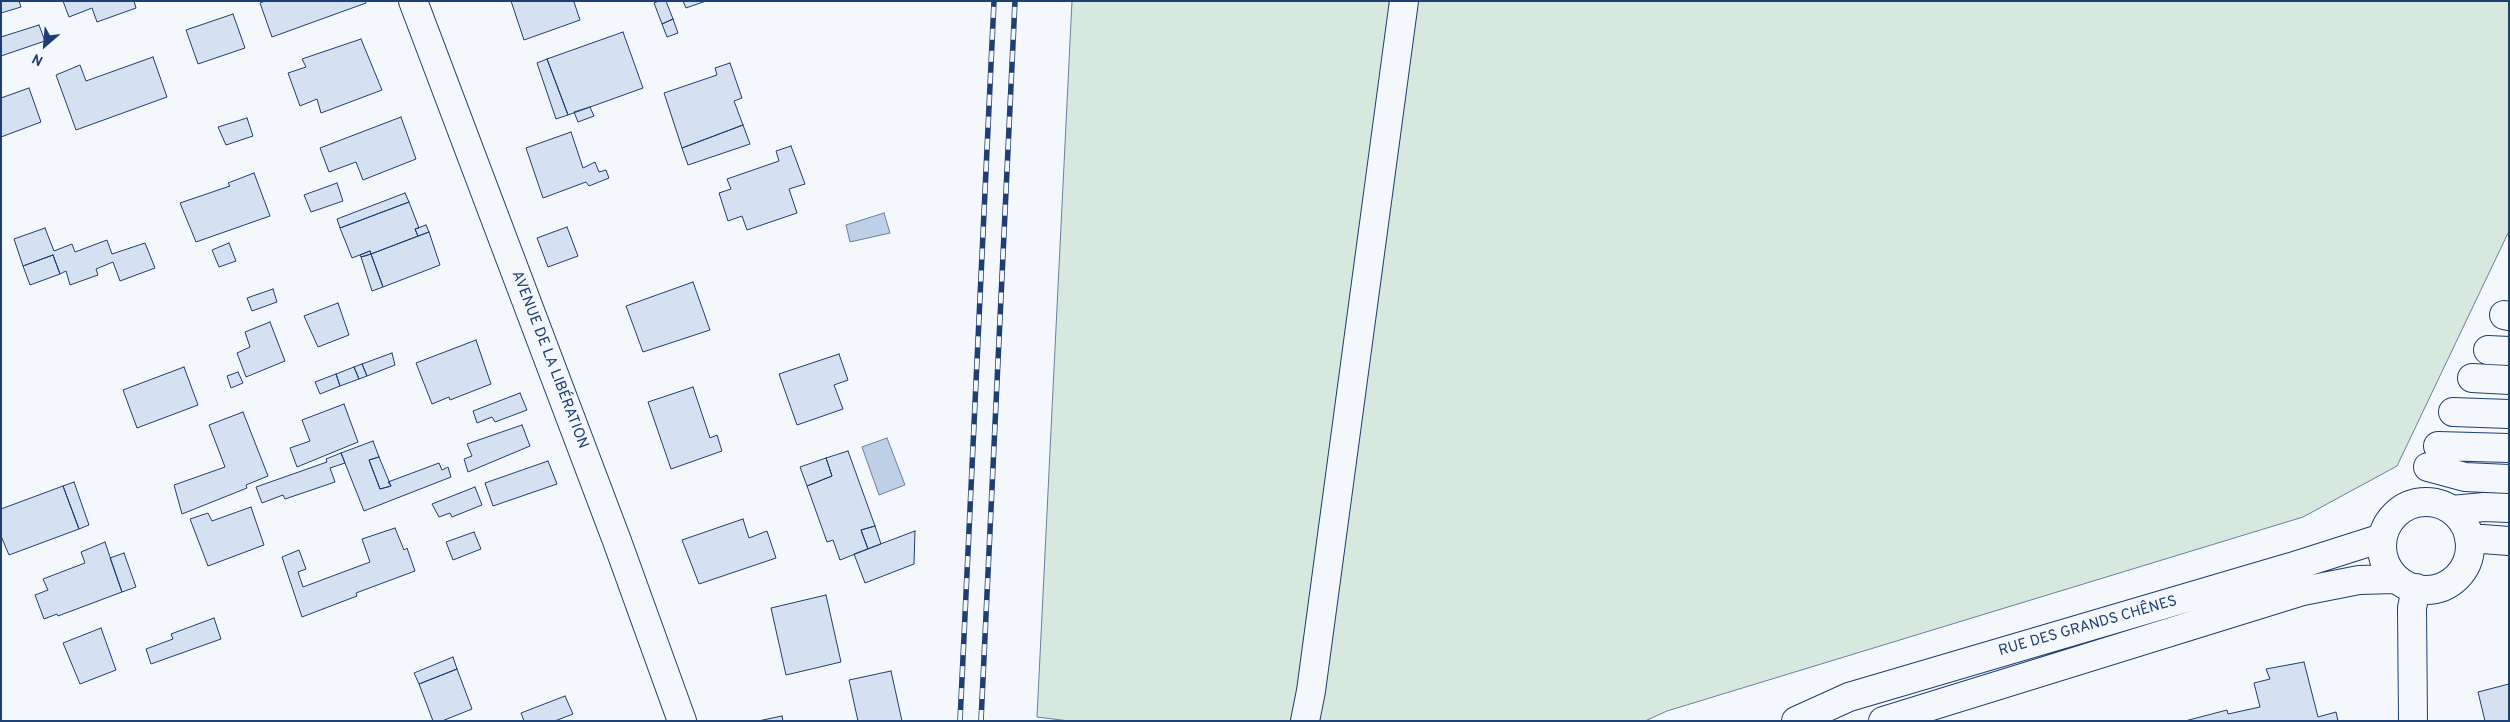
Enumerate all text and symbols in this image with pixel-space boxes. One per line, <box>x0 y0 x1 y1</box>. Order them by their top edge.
north arrow <box>20 20 70 70</box>
text: N <box>30 49 46 69</box>
street label: AVENUE DE LA LIBÉRATION <box>507 268 591 452</box>
street label: RUE DES GRANDS CHÊNES <box>1997 593 2179 661</box>

